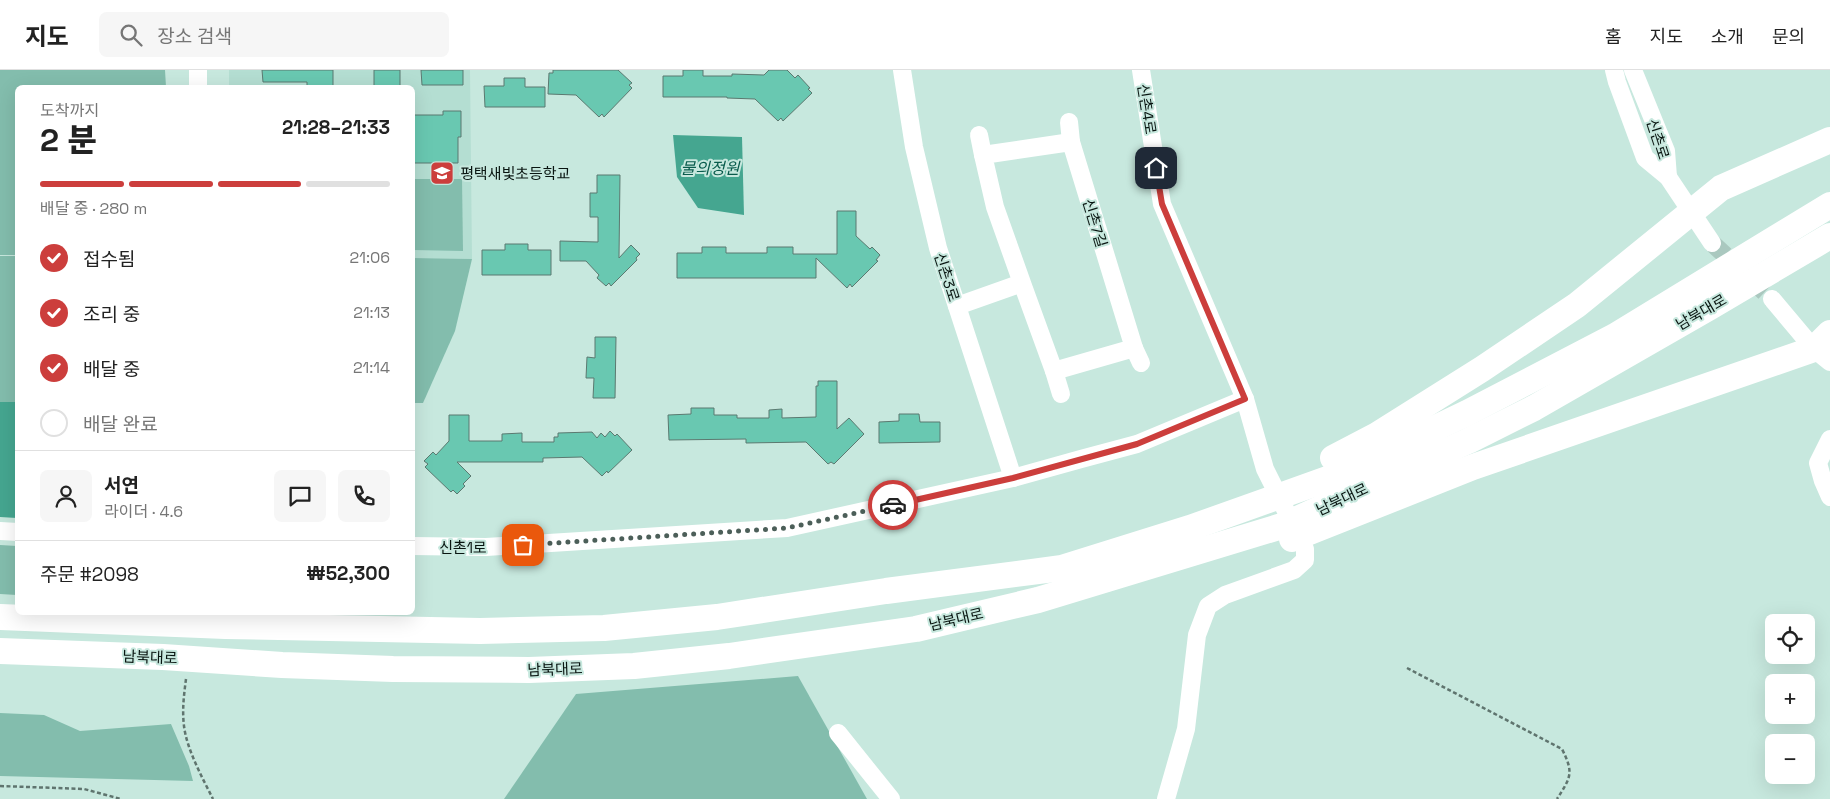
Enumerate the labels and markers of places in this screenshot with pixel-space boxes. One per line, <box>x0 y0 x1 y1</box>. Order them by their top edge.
pin <box>1135 147 1177 189</box>
school or university icon: 평택새빛초등학교 <box>429 160 455 186</box>
place label: 평택새빛초등학교 <box>460 164 570 183</box>
pin <box>502 524 544 566</box>

